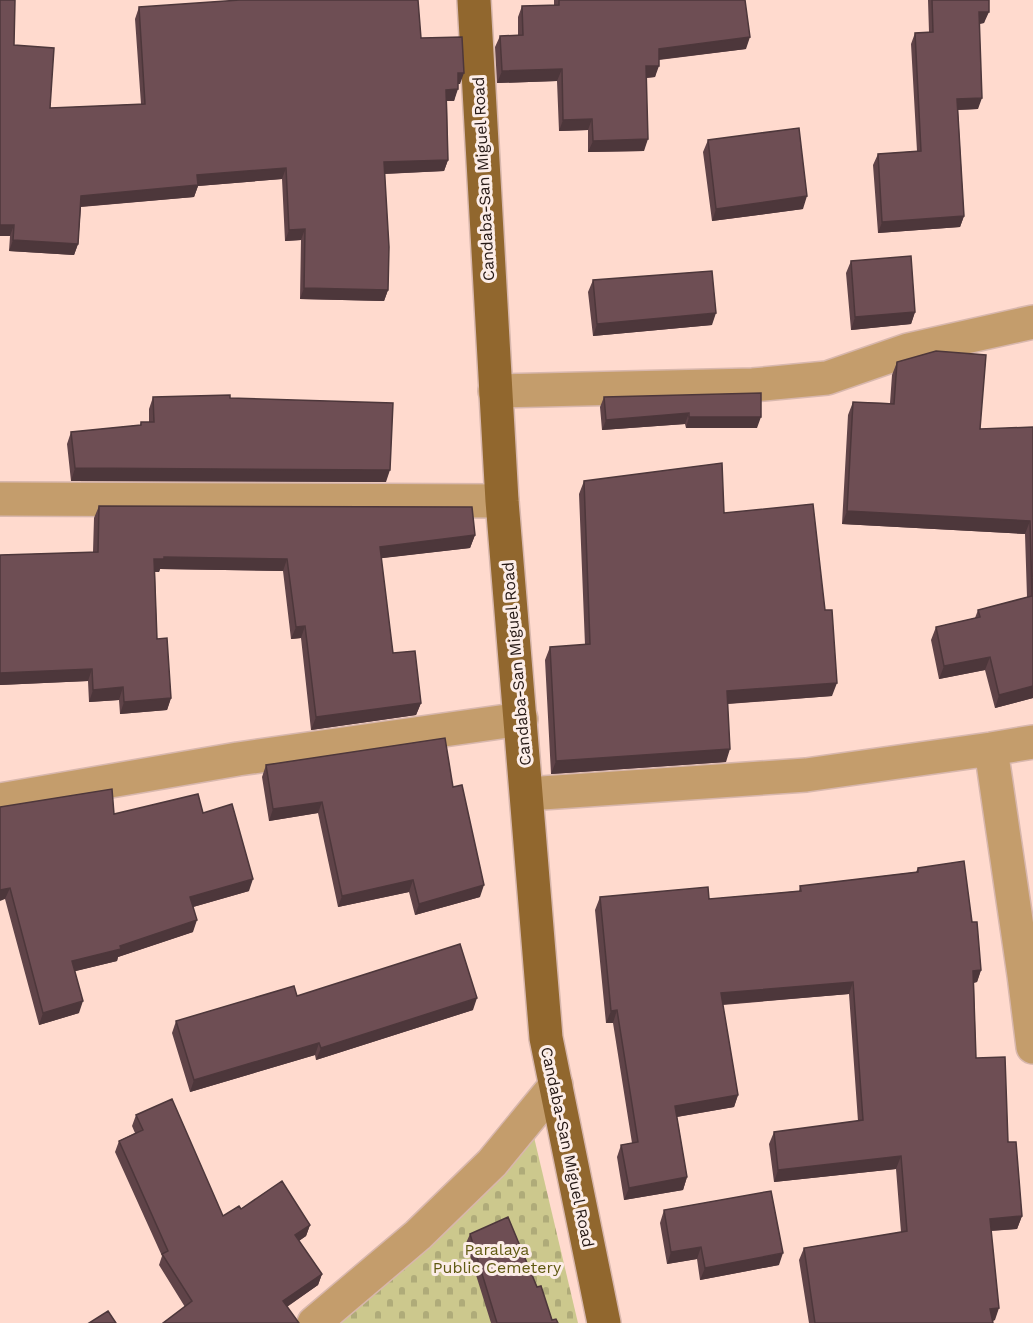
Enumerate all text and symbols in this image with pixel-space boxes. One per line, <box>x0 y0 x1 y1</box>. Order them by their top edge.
street label: Candaba-San Miguel Road <box>469 76 498 282</box>
street label: Candaba-San Miguel Road <box>498 561 535 767</box>
street label: Candaba-San Miguel Road <box>537 1045 598 1249</box>
park label: Paralaya Public Cemetery <box>433 1240 562 1277</box>

